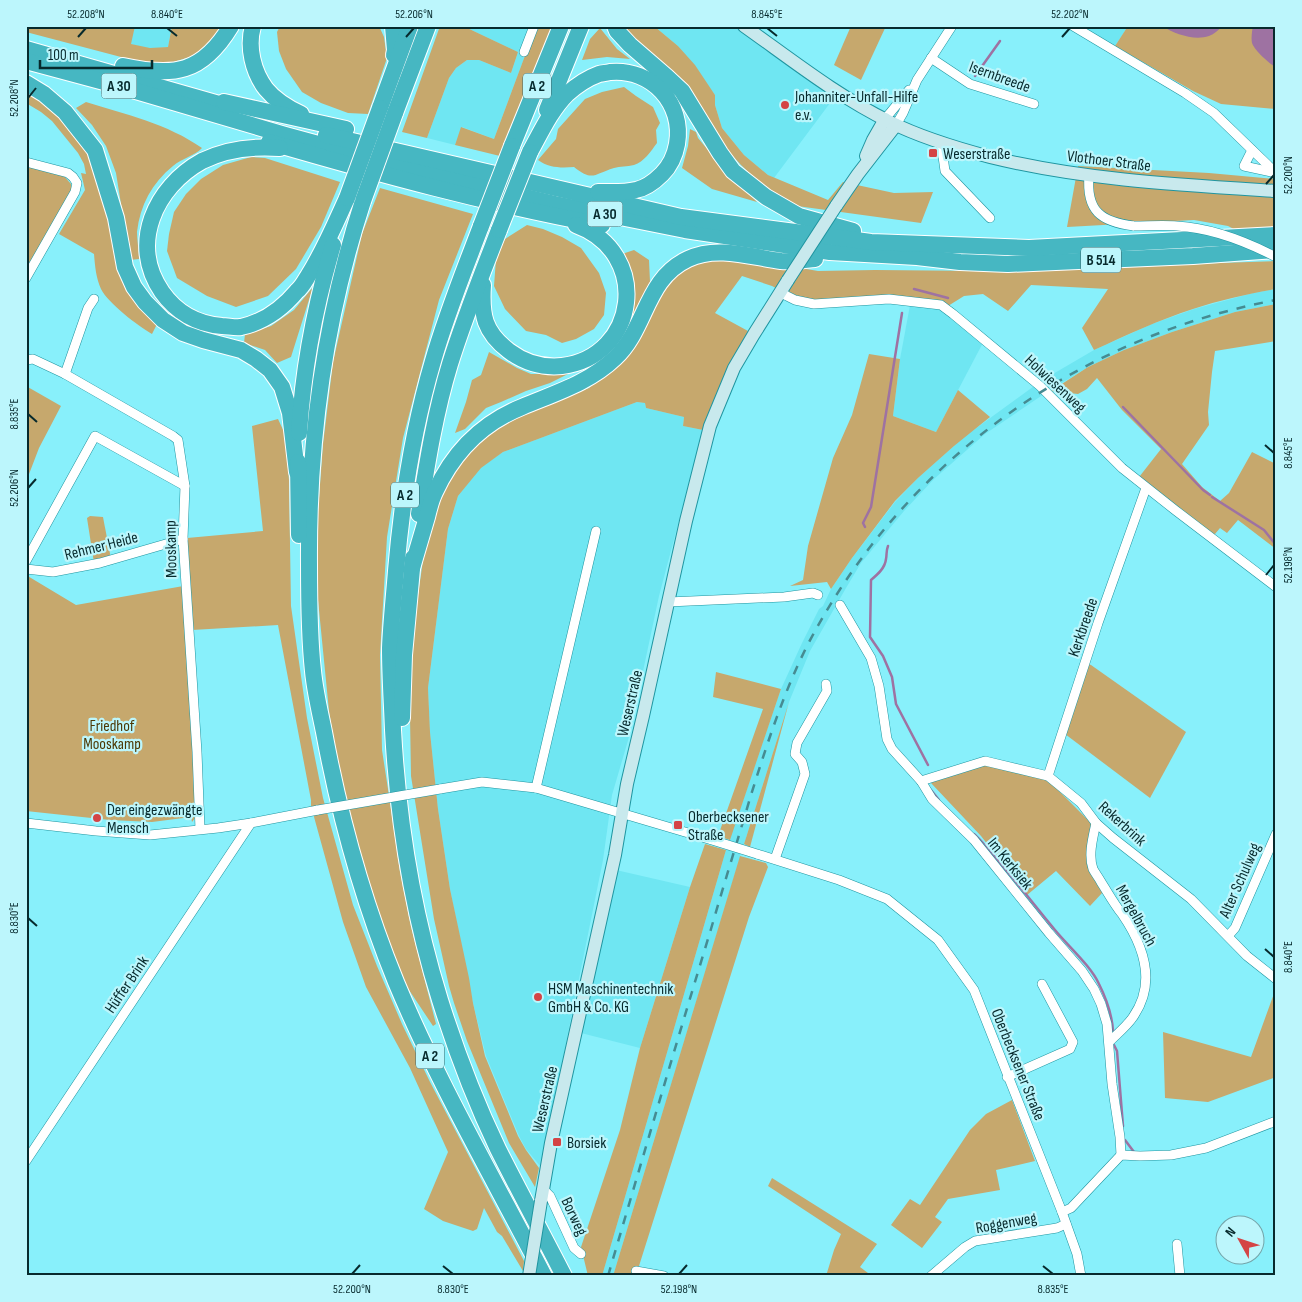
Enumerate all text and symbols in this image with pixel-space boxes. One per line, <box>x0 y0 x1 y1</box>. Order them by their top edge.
text: 52.208°N <box>67 7 105 22</box>
text: 8.840°E <box>151 7 183 22</box>
text: 52.206°N <box>395 7 433 22</box>
text: 8.845°E <box>751 7 783 22</box>
text: 52.202°N <box>1051 7 1089 22</box>
scale bar <box>40 38 152 70</box>
text: 100 m <box>48 46 79 65</box>
street label: Isernbreede <box>966 58 1033 97</box>
road number: A 30 <box>102 74 136 98</box>
road number: A 2 <box>523 74 551 98</box>
text: 52.208°N <box>7 79 22 117</box>
place label: Johanniter-Unfall-Hilfe e.v. <box>794 88 918 125</box>
marker: Johanniter-Unfall-Hilfe e.v. <box>779 99 791 111</box>
place label: Weserstraße <box>943 145 1010 164</box>
marker: Weserstraße <box>927 147 939 159</box>
street label: Vlothoer Straße <box>1066 147 1152 176</box>
text: 52.200°N <box>1281 156 1296 194</box>
road number: A 30 <box>588 202 622 226</box>
road number: B 514 <box>1081 248 1121 272</box>
street label: Holwiesenweg <box>1020 351 1090 417</box>
text: 8.835°E <box>7 398 22 430</box>
text: 8.845°E <box>1281 437 1296 469</box>
text: 52.206°N <box>7 469 22 507</box>
road number: A 2 <box>391 482 419 508</box>
street label: Mooskamp <box>161 520 182 578</box>
street label: Rehmer Heide <box>63 528 140 565</box>
text: 52.198°N <box>1281 547 1296 583</box>
street label: Kerkbreede <box>1064 596 1102 659</box>
street label: Weserstraße <box>614 668 647 738</box>
park label: Friedhof Mooskamp <box>83 717 141 754</box>
street label: Rekerbrink <box>1094 798 1150 850</box>
place label: Der eingezwängte Mensch <box>107 801 202 838</box>
place label: Oberbecksener Straße <box>688 808 769 845</box>
marker: Der eingezwängte Mensch <box>91 812 103 824</box>
marker: Oberbecksener Straße <box>672 819 684 831</box>
street label: Im Kerksiek <box>983 834 1036 894</box>
street label: Alter Schulweg <box>1215 840 1265 922</box>
street label: Mergelbruch <box>1111 882 1160 950</box>
text: 8.830°E <box>7 902 22 934</box>
text: 8.840°E <box>1281 941 1296 973</box>
street label: Hüffer Brink <box>101 953 153 1017</box>
place label: HSM Maschinentechnik GmbH & Co. KG <box>548 980 673 1017</box>
marker: HSM Maschinentechnik GmbH & Co. KG <box>532 991 544 1003</box>
street label: Oberbecksener Straße <box>987 1006 1049 1123</box>
road number: A 2 <box>416 1044 444 1068</box>
street label: Weserstraße <box>529 1064 562 1134</box>
place label: Borsiek <box>567 1134 606 1153</box>
marker: Borsiek <box>551 1136 563 1148</box>
street label: Borweg <box>557 1194 591 1239</box>
street label: Roggenweg <box>974 1209 1038 1238</box>
north arrow <box>1214 1214 1264 1264</box>
text: N <box>1222 1224 1239 1240</box>
text: 52.200°N <box>333 1282 371 1297</box>
text: 8.830°E <box>437 1282 469 1297</box>
text: 52.198°N <box>661 1282 697 1297</box>
text: 8.835°E <box>1037 1282 1069 1297</box>

